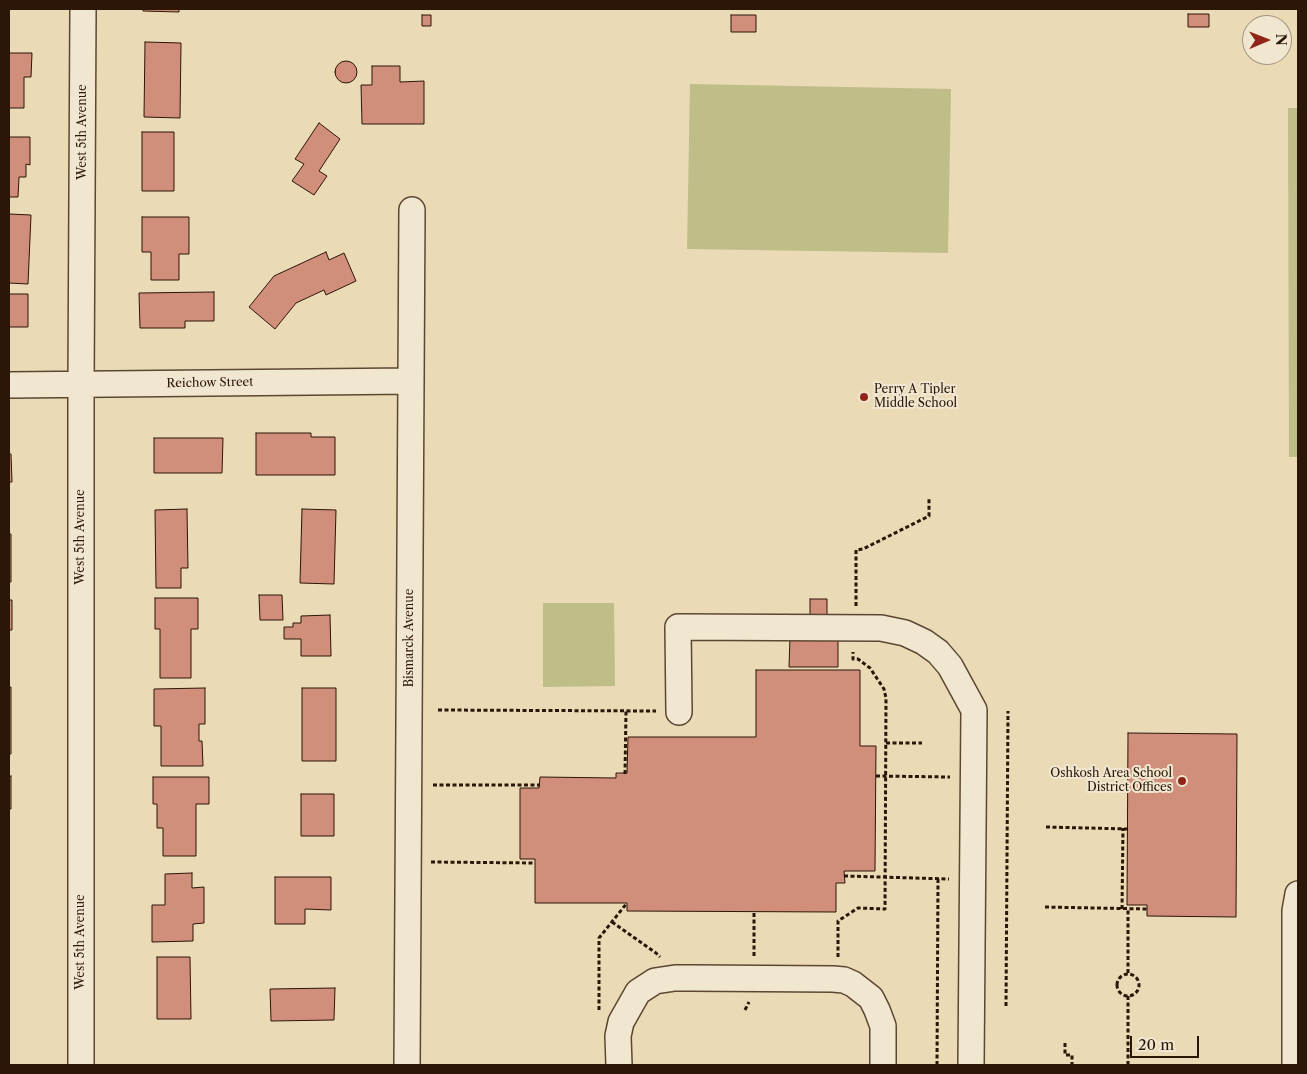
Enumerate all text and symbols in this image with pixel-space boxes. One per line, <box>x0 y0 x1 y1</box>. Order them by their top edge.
north arrow <box>1242 15 1292 65</box>
text: N <box>1272 34 1290 46</box>
street label: West 5th Avenue <box>76 84 90 180</box>
street label: Reichow Street <box>166 375 254 391</box>
place label: Perry A Tipler Middle School <box>874 383 957 411</box>
marker: Perry A Tipler Middle School <box>858 391 870 403</box>
street label: West 5th Avenue <box>74 489 88 585</box>
street label: Bismarck Avenue <box>403 589 417 687</box>
place label: Oshkosh Area School District Offices <box>1050 767 1172 795</box>
marker: Oshkosh Area School District Offices <box>1176 775 1188 787</box>
street label: West 5th Avenue <box>74 894 88 990</box>
scale bar <box>1132 1026 1201 1058</box>
text: 20 m <box>1138 1035 1174 1054</box>

